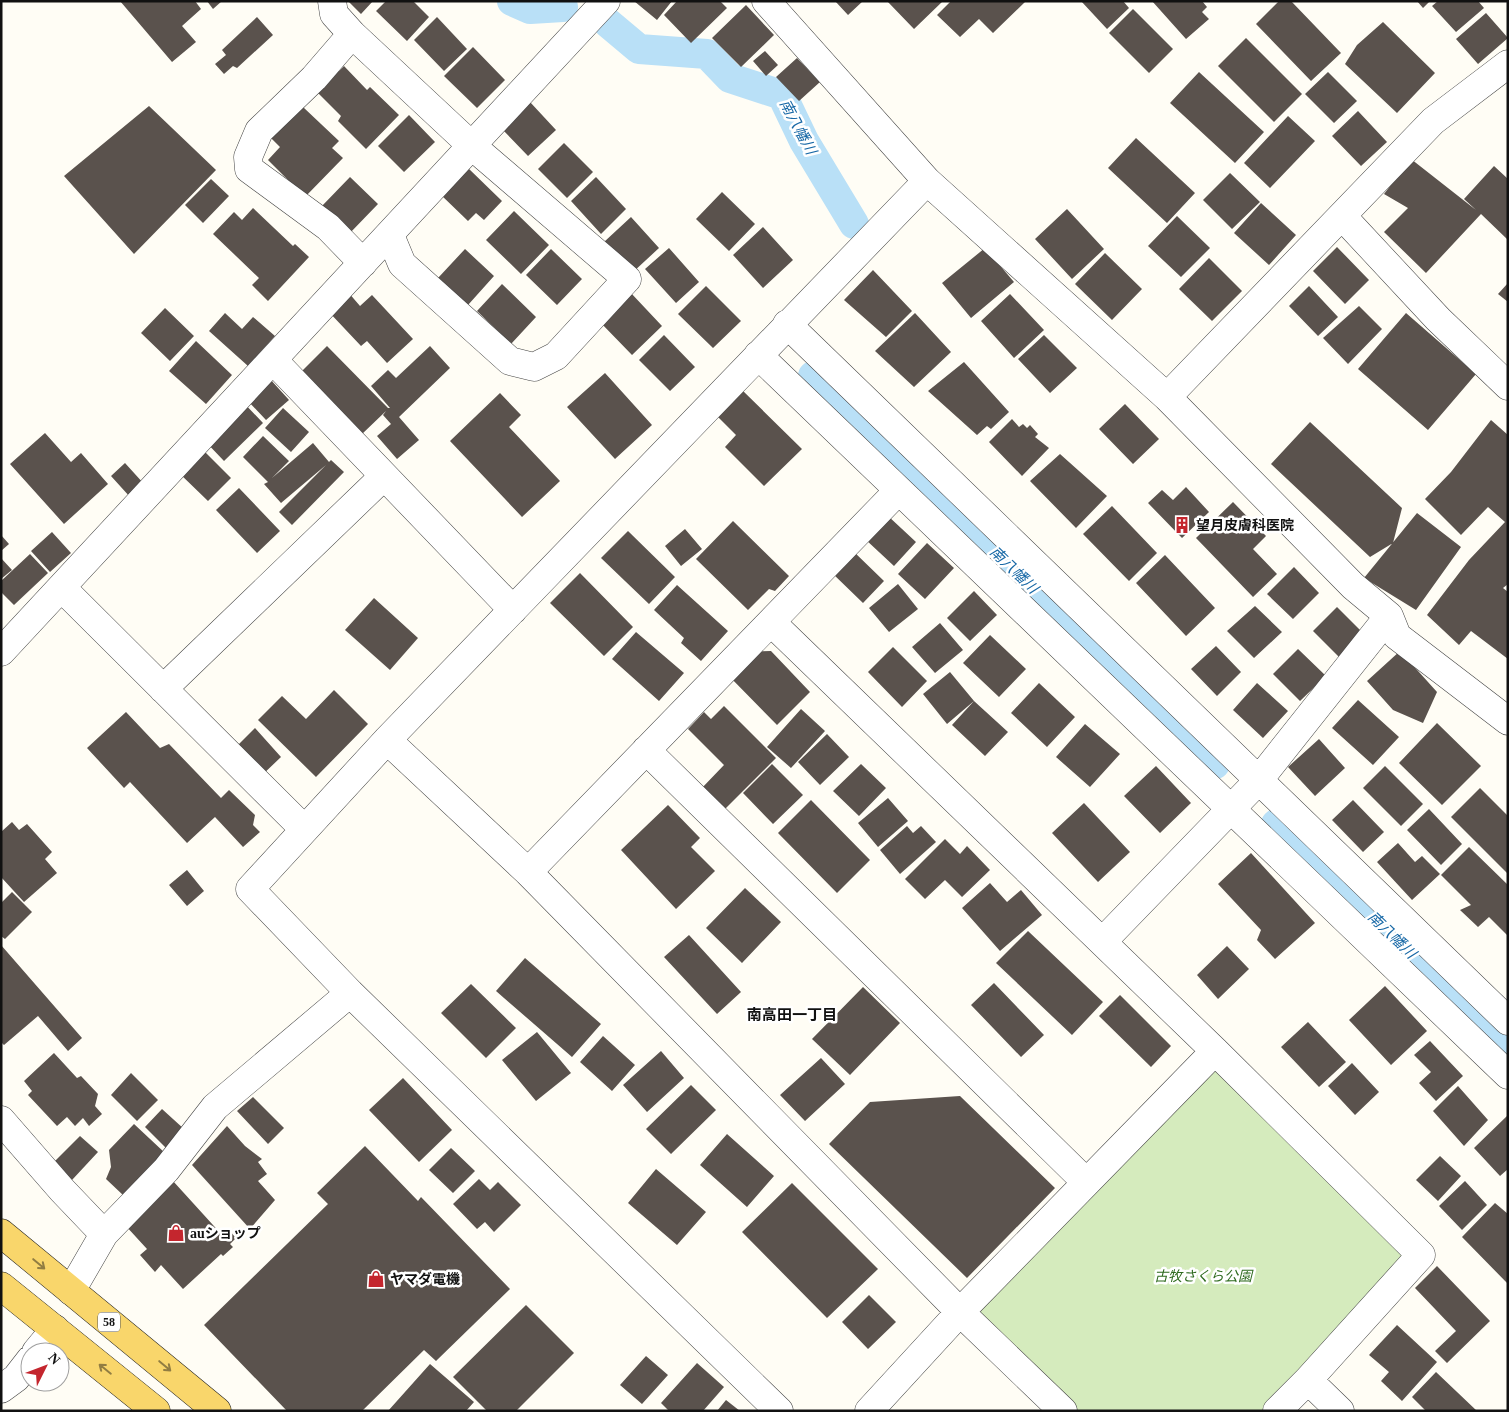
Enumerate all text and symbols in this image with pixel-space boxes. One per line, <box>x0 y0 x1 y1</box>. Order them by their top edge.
water label: 南八幡川 <box>777 97 820 159</box>
building icon: 望月皮膚科医院 <box>1172 515 1192 535</box>
place label: 望月皮膚科医院 <box>1196 518 1294 533</box>
water label: 南八幡川 <box>987 543 1043 598</box>
water label: 南八幡川 <box>1365 908 1421 963</box>
district label: 南高田一丁目 <box>747 1007 837 1023</box>
shop icon: auショップ <box>166 1223 186 1243</box>
place label: auショップ <box>190 1226 261 1241</box>
one-way arrow <box>32 1258 45 1270</box>
shop icon: ヤマダ電機 <box>366 1269 386 1289</box>
park label: 古牧さくら公園 <box>1154 1269 1254 1284</box>
place label: ヤマダ電機 <box>390 1271 460 1287</box>
road number: 58 <box>98 1312 120 1331</box>
north arrow <box>20 1342 70 1392</box>
text: N <box>45 1350 63 1367</box>
one-way arrow <box>158 1361 171 1372</box>
one-way arrow <box>99 1364 112 1375</box>

